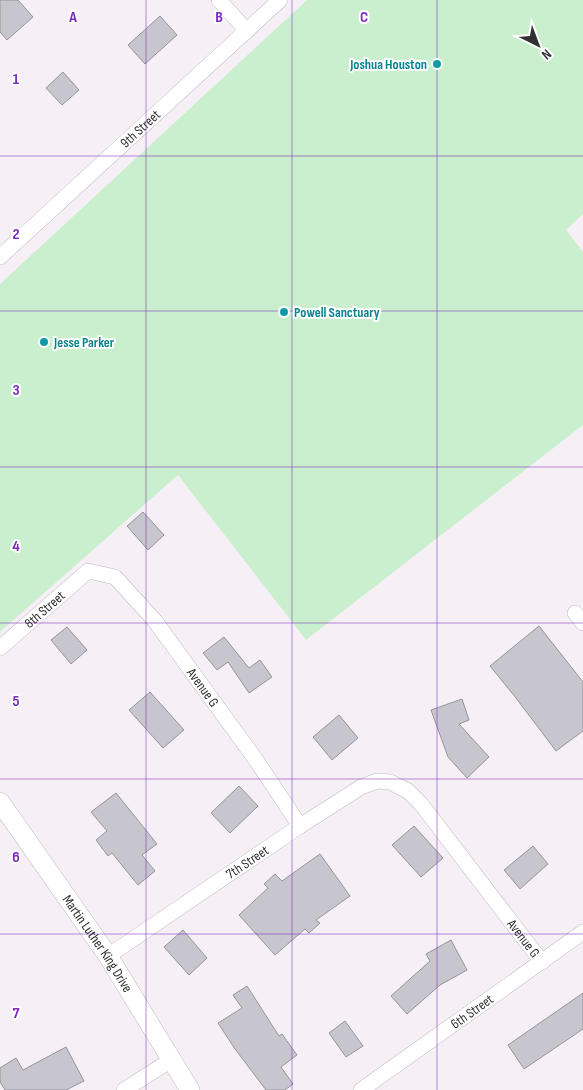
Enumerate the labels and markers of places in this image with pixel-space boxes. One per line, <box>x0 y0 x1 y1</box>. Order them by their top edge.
place label: Joshua Houston <box>349 56 427 73</box>
marker: Joshua Houston <box>431 58 443 70</box>
place label: Powell Sanctuary <box>294 304 380 321</box>
marker: Powell Sanctuary <box>278 306 290 318</box>
place label: Jesse Parker <box>53 334 115 351</box>
marker: Jesse Parker <box>38 336 50 348</box>

